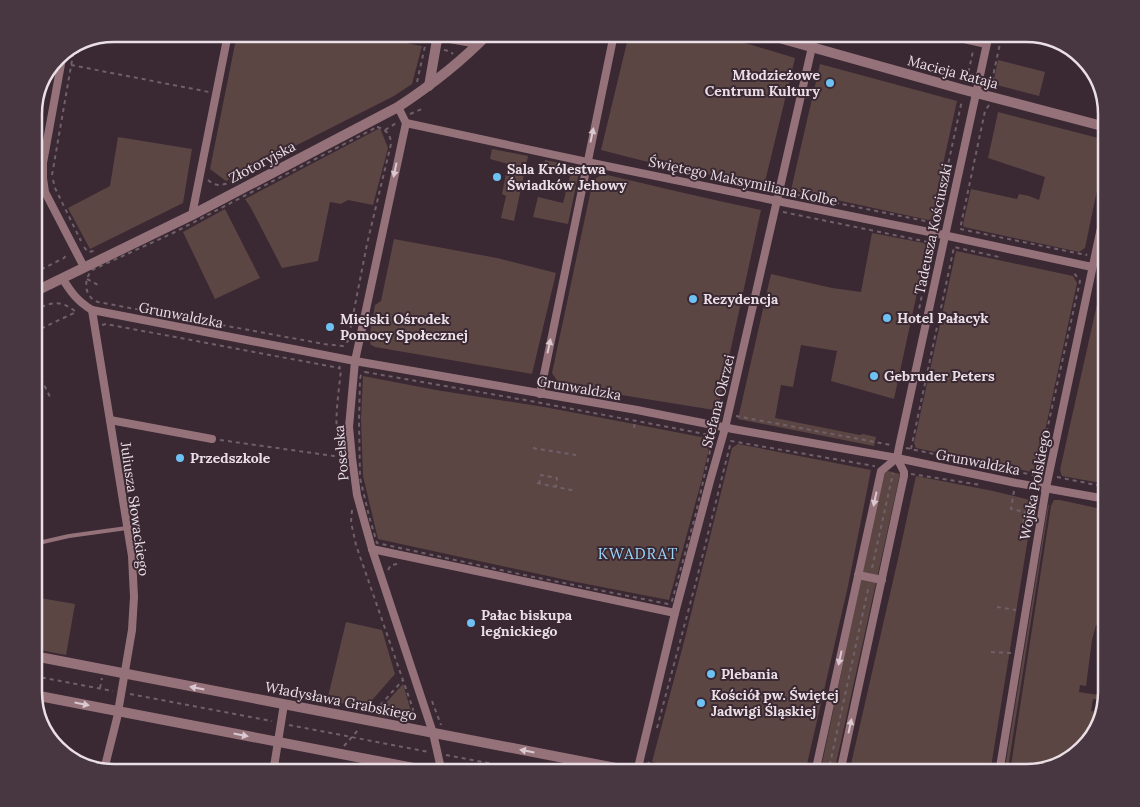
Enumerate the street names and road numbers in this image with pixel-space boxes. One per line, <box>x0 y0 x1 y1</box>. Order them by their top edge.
street label: Macieja Rataja <box>906 51 1000 93</box>
street label: Złotoryjska <box>225 137 299 187</box>
street label: Świętego Maksymiliana Kolbe <box>647 152 839 210</box>
street label: Tadeusza Kościuszki <box>910 162 956 296</box>
street label: Grunwaldzka <box>137 298 225 332</box>
street label: Stefana Okrzei <box>698 352 738 450</box>
street label: Grunwaldzka <box>535 372 623 404</box>
street label: Poselska <box>330 425 352 481</box>
street label: Wojska Polskiego <box>1015 428 1055 542</box>
street label: Juliusza Słowackiego <box>117 440 153 577</box>
street label: Grunwaldzka <box>934 445 1022 479</box>
street label: Władysława Grabskiego <box>263 677 419 725</box>

